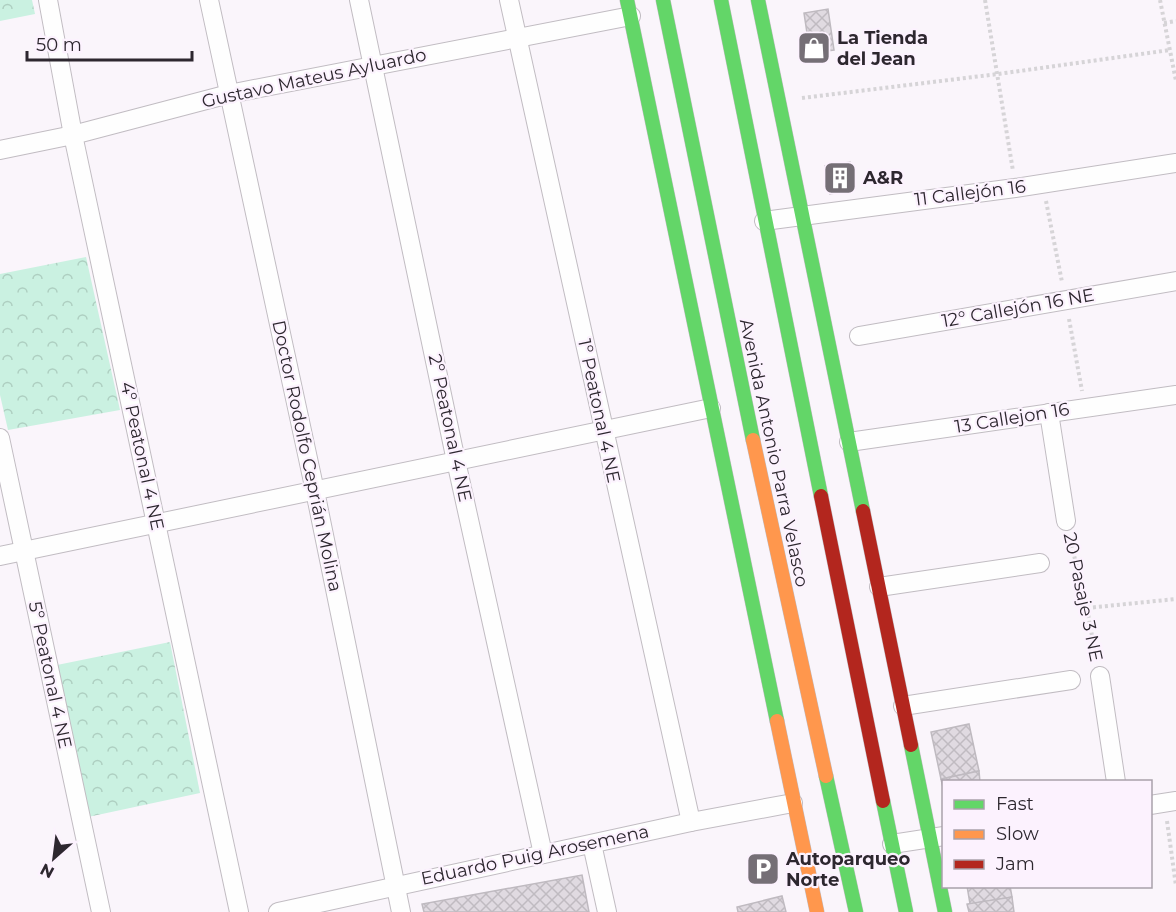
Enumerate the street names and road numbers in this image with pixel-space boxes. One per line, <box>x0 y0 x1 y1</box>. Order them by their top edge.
street label: Gustavo Mateus Ayluardo <box>200 43 428 113</box>
street label: 11 Callejón 16 <box>913 175 1027 211</box>
street label: 12° Callejón 16 NE <box>940 284 1096 332</box>
street label: Avenida Antonio Parra Velasco <box>735 317 813 589</box>
street label: Doctor Rodolfo Ceprián Molina <box>267 318 347 594</box>
street label: 1º Peatonal 4 NE <box>573 337 625 485</box>
street label: 2º Peatonal 4 NE <box>424 352 476 504</box>
street label: 4º Peatonal 4 NE <box>115 380 169 532</box>
street label: 13 Callejon 16 <box>953 398 1071 438</box>
street label: 20 Pasaje 3 NE <box>1059 530 1107 664</box>
street label: 5º Peatonal 4 NE <box>24 599 76 751</box>
street label: Eduardo Puig Arosemena <box>419 820 651 890</box>

